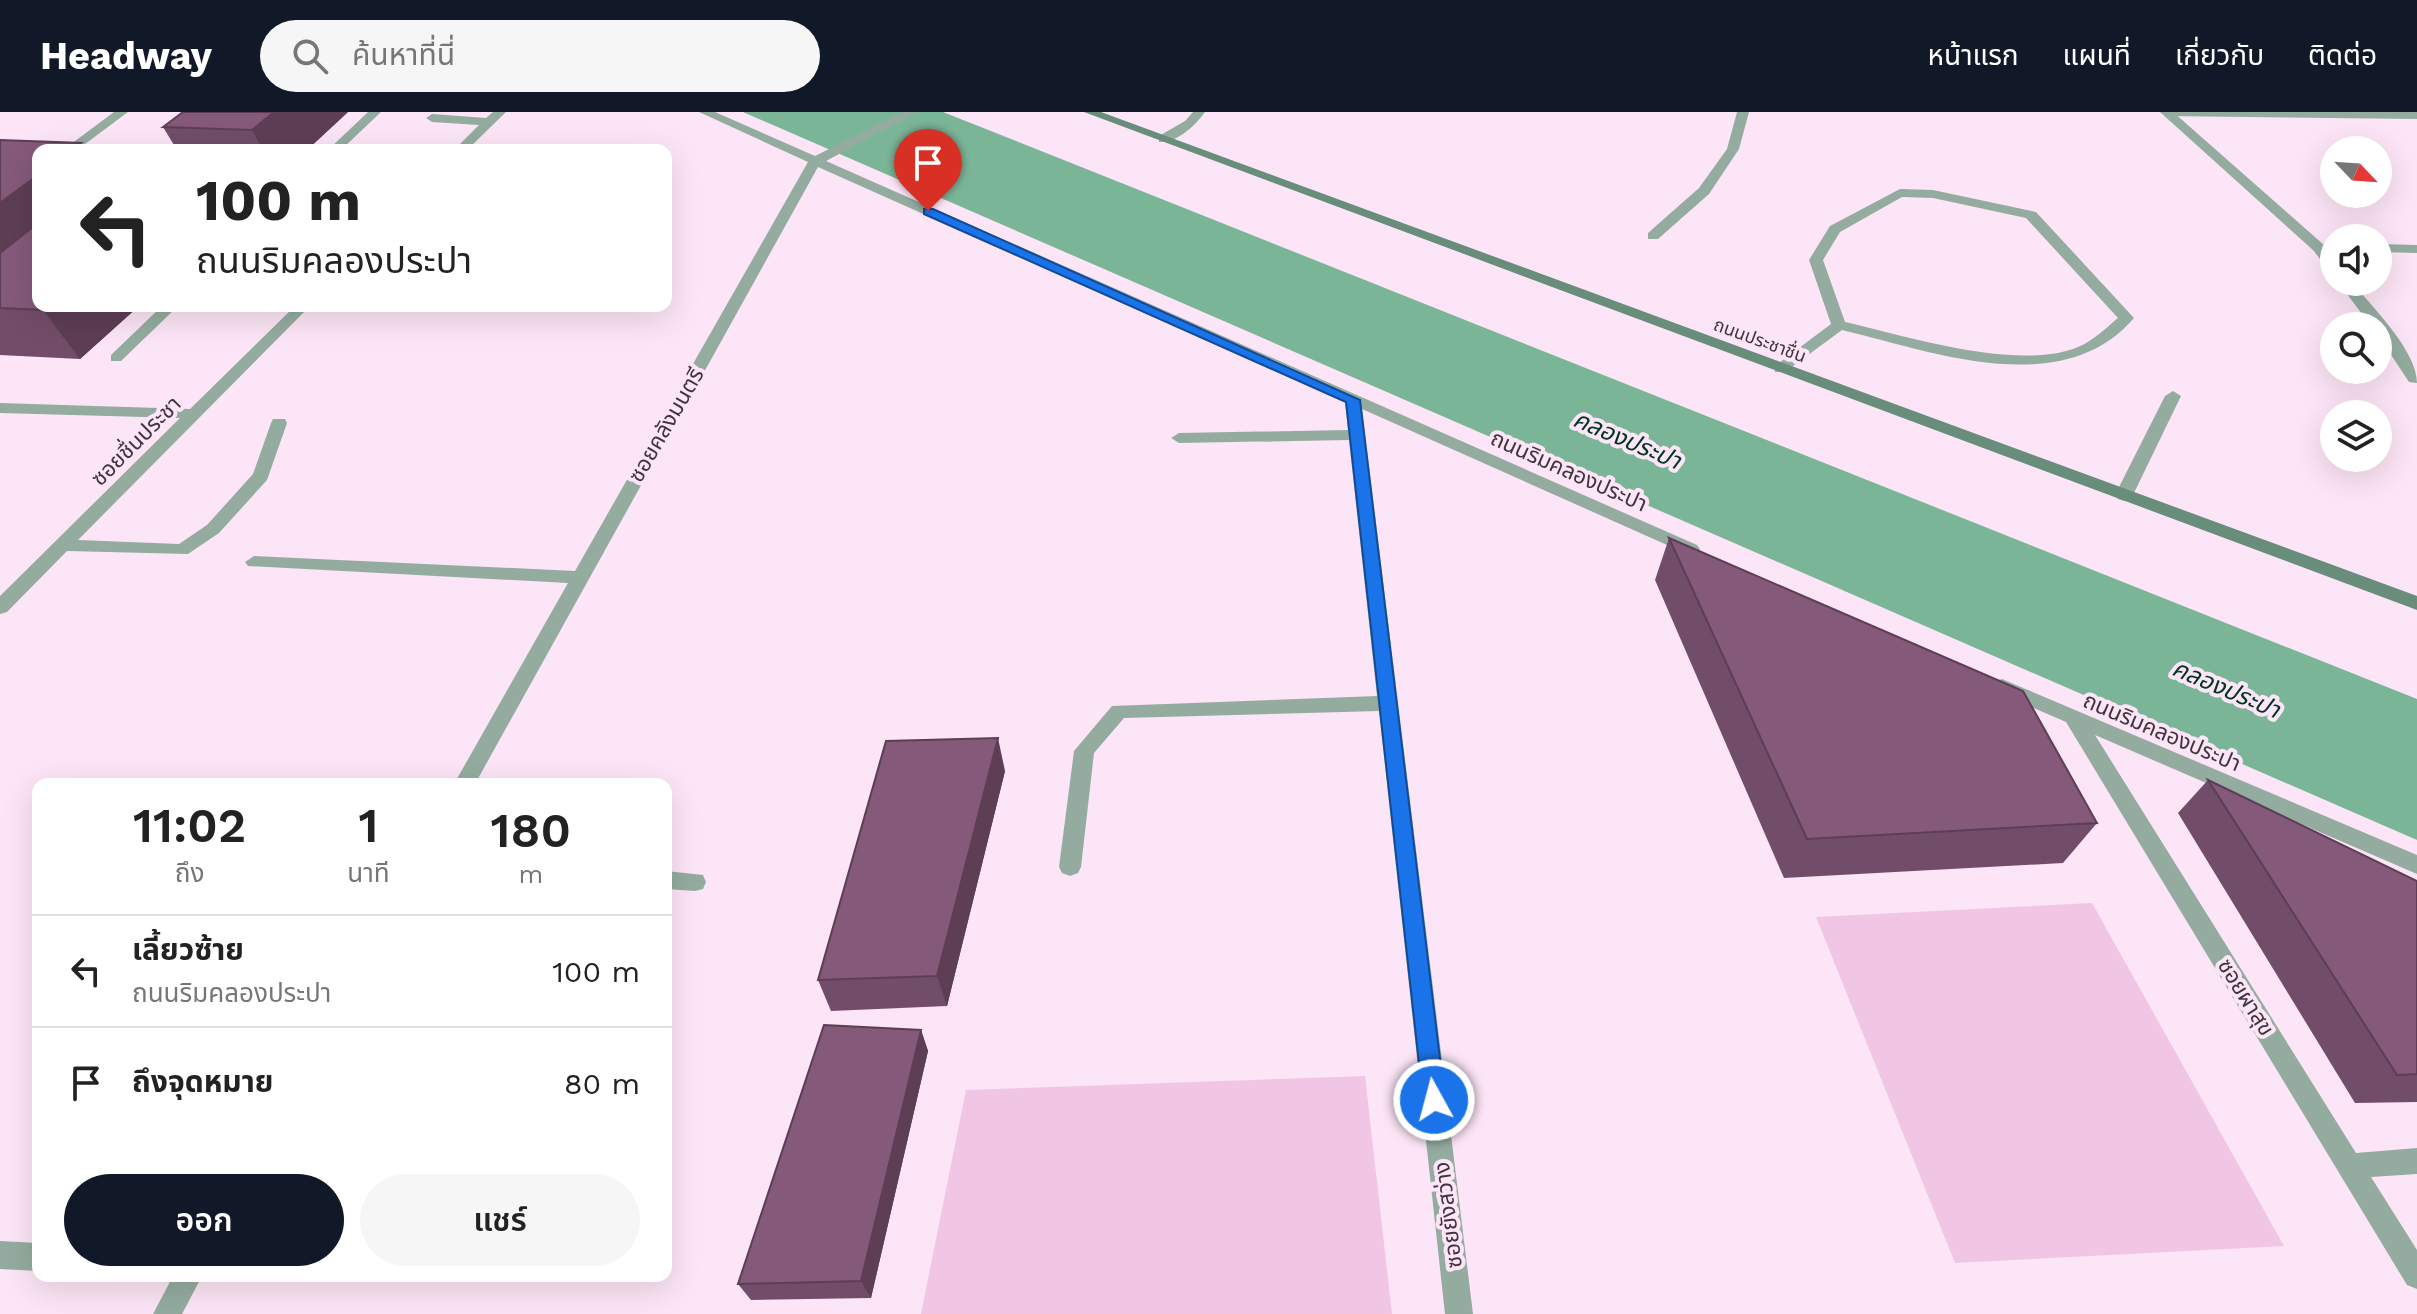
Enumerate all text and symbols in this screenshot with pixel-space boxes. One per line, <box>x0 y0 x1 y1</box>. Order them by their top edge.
search box <box>260 20 820 92</box>
text: Headway <box>40 34 212 78</box>
icon: search <box>288 34 332 78</box>
text: ค้นหาที่นี่ <box>352 37 455 72</box>
text: หน้าแรก <box>1928 39 2019 72</box>
text: แผนที่ <box>2063 39 2131 72</box>
text: เกี่ยวกับ <box>2175 39 2264 72</box>
text: ติดต่อ <box>2308 39 2377 72</box>
pin <box>894 129 962 211</box>
north arrow <box>2320 136 2392 208</box>
map controls <box>2320 136 2392 472</box>
icon: arrive <box>906 141 950 185</box>
text: 100 m <box>196 168 361 234</box>
icon: left <box>64 176 168 280</box>
button: sound <box>2320 224 2392 296</box>
text: ถนนริมคลองประปา <box>196 240 472 282</box>
street label: ถนนประชาชื่น <box>1711 312 1810 366</box>
button: search <box>2320 312 2392 384</box>
street label: ซอยคลังมนตรี <box>623 363 709 486</box>
street label: ซอยชื่นประชา <box>84 389 186 491</box>
button: layers <box>2320 400 2392 472</box>
water label: คลองประปา <box>1569 405 1686 476</box>
street label: ถนนริมคลองประปา <box>1487 425 1651 517</box>
water label: คลองประปา <box>2168 654 2285 725</box>
street label: ถนนริมคลองประปา <box>2079 688 2245 776</box>
text: 11:02 <box>133 797 246 854</box>
text: 1 <box>358 797 378 854</box>
text: 180 <box>491 802 571 859</box>
text: ถึง <box>175 858 204 888</box>
text: นาที <box>347 858 390 888</box>
text: m <box>518 859 543 889</box>
text: เลี้ยวซ้าย <box>132 932 244 967</box>
icon: left <box>64 949 108 993</box>
text: 100 m <box>552 954 640 989</box>
street label: ซอยผาสุข <box>2212 954 2279 1041</box>
text: ถนนริมคลองประปา <box>132 978 331 1008</box>
position arrow <box>1392 1058 1476 1142</box>
icon: arrive <box>64 1061 108 1105</box>
text: ถึงจุดหมาย <box>132 1064 273 1099</box>
text: 80 m <box>564 1066 640 1101</box>
street label: ซอยยังสว่าง <box>1429 1160 1467 1270</box>
button: ออก <box>64 1174 344 1266</box>
button: แชร์ <box>360 1174 640 1266</box>

